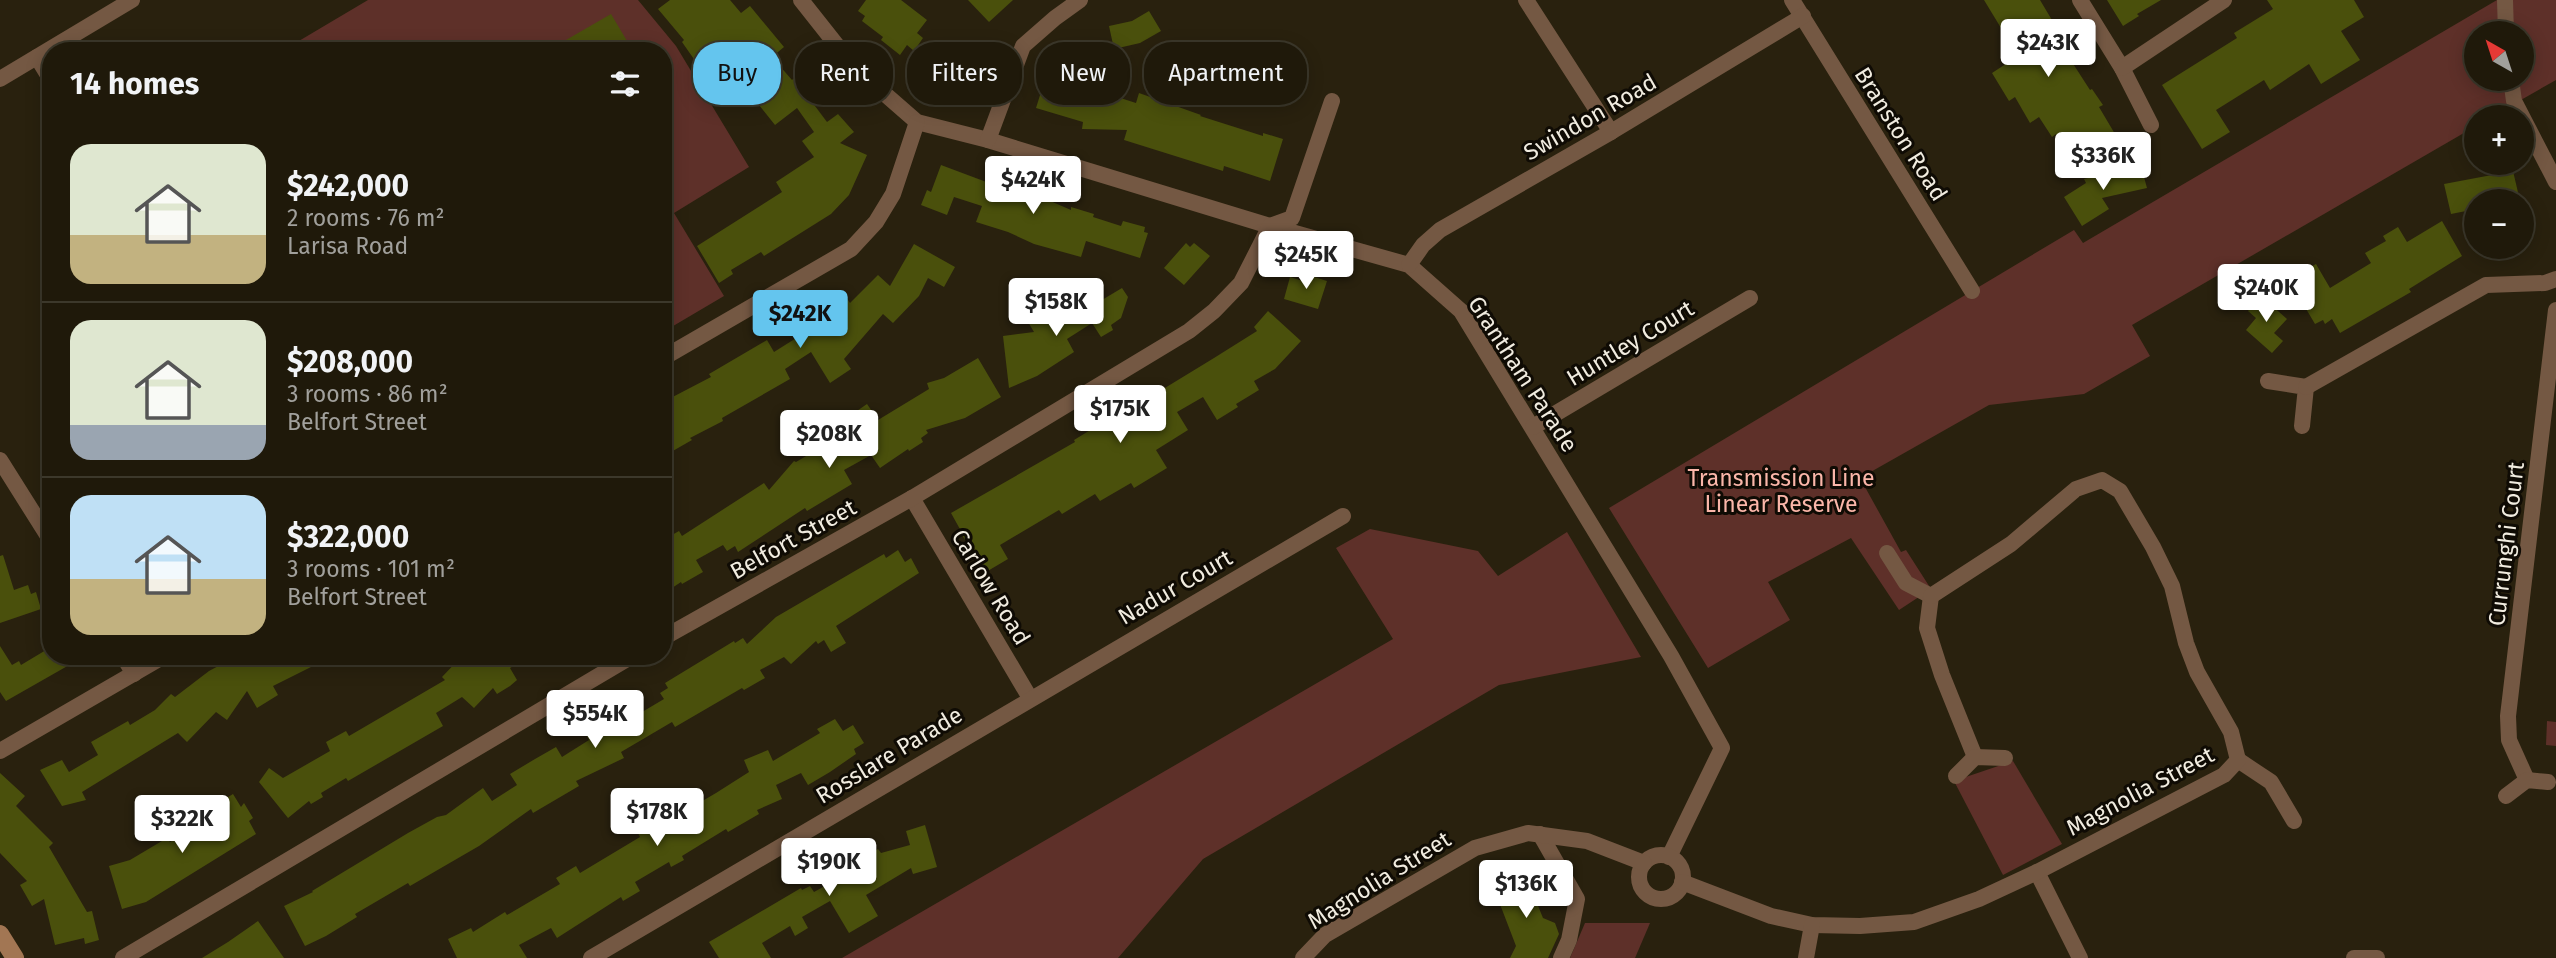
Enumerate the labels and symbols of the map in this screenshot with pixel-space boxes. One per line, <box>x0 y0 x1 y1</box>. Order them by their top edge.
pin: $243K <box>1999 20 2097 79</box>
north arrow <box>2464 21 2534 91</box>
street label: Branston Road <box>1849 62 1953 206</box>
street label: Swindon Road <box>1519 68 1661 166</box>
pin: $336K <box>2054 132 2152 192</box>
pin: $424K <box>984 156 1082 216</box>
pin: $245K <box>1257 232 1355 291</box>
pin: $240K <box>2217 264 2315 324</box>
pin: $158K <box>1007 278 1105 338</box>
pin: $242K <box>751 290 849 350</box>
street label: Grantham Parade <box>1462 291 1584 457</box>
street label: Huntley Court <box>1561 294 1699 392</box>
pin: $175K <box>1071 386 1169 445</box>
pin: $208K <box>780 410 878 470</box>
street label: Currunghi Court <box>2482 460 2530 628</box>
park label: Transmission Line Linear Reserve <box>1688 464 1874 518</box>
street label: Belfort Street <box>725 493 862 585</box>
street label: Carlow Road <box>946 524 1036 650</box>
street label: Nadur Court <box>1113 543 1237 631</box>
pin: $554K <box>546 690 644 750</box>
street label: Rosslare Parade <box>811 700 967 810</box>
street label: Magnolia Street <box>2061 740 2219 842</box>
pin: $178K <box>608 788 706 848</box>
pin: $322K <box>133 796 231 855</box>
street label: Magnolia Street <box>1302 824 1456 935</box>
pin: $190K <box>780 838 878 898</box>
pin: $136K <box>1477 860 1575 920</box>

